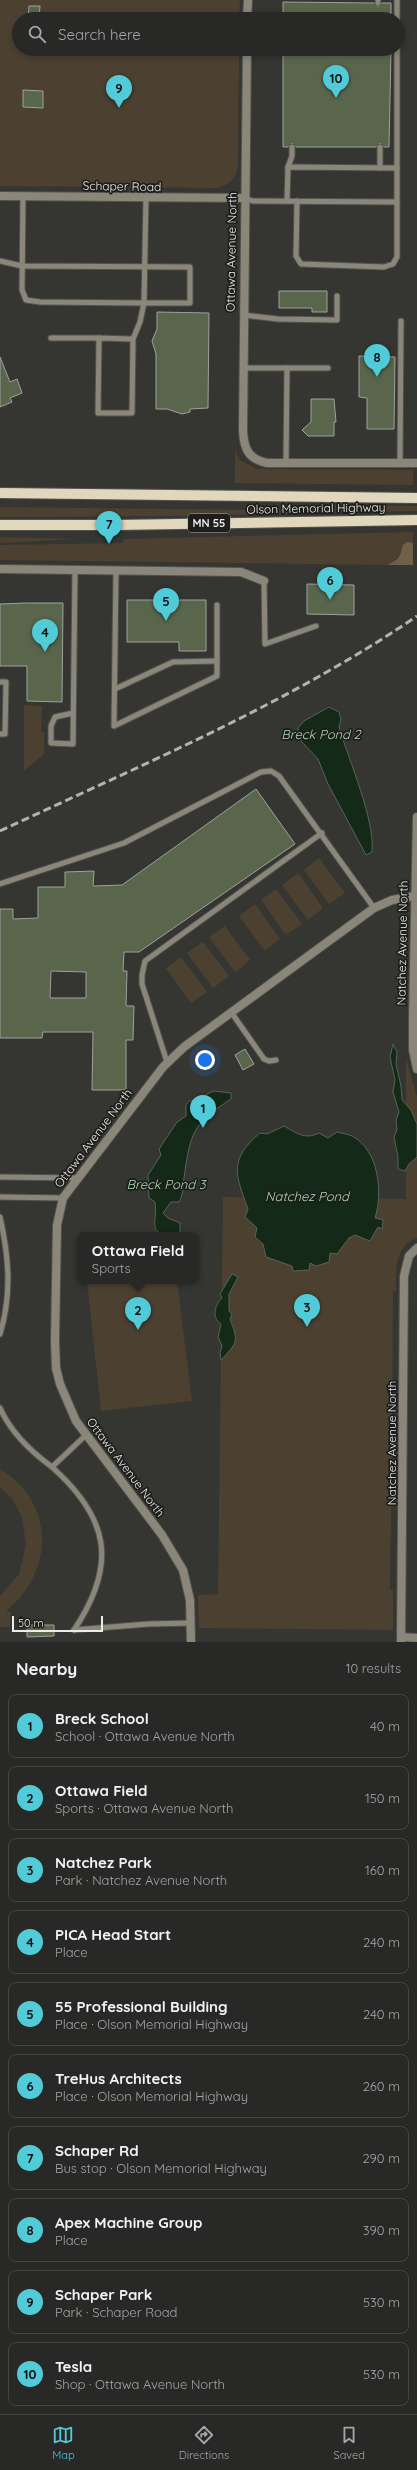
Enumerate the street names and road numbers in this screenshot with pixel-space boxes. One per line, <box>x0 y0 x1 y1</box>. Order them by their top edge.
street label: Schaper Road <box>82 178 162 194</box>
street label: Ottawa Avenue North <box>222 192 240 312</box>
street label: Olson Memorial Highway <box>246 499 386 517</box>
road number: MN 55 <box>188 514 230 532</box>
street label: Natchez Avenue North <box>393 881 411 1005</box>
street label: Ottawa Avenue North <box>51 1086 135 1190</box>
street label: Natchez Avenue North <box>384 1381 399 1505</box>
street label: Ottawa Avenue North <box>84 1415 168 1519</box>

